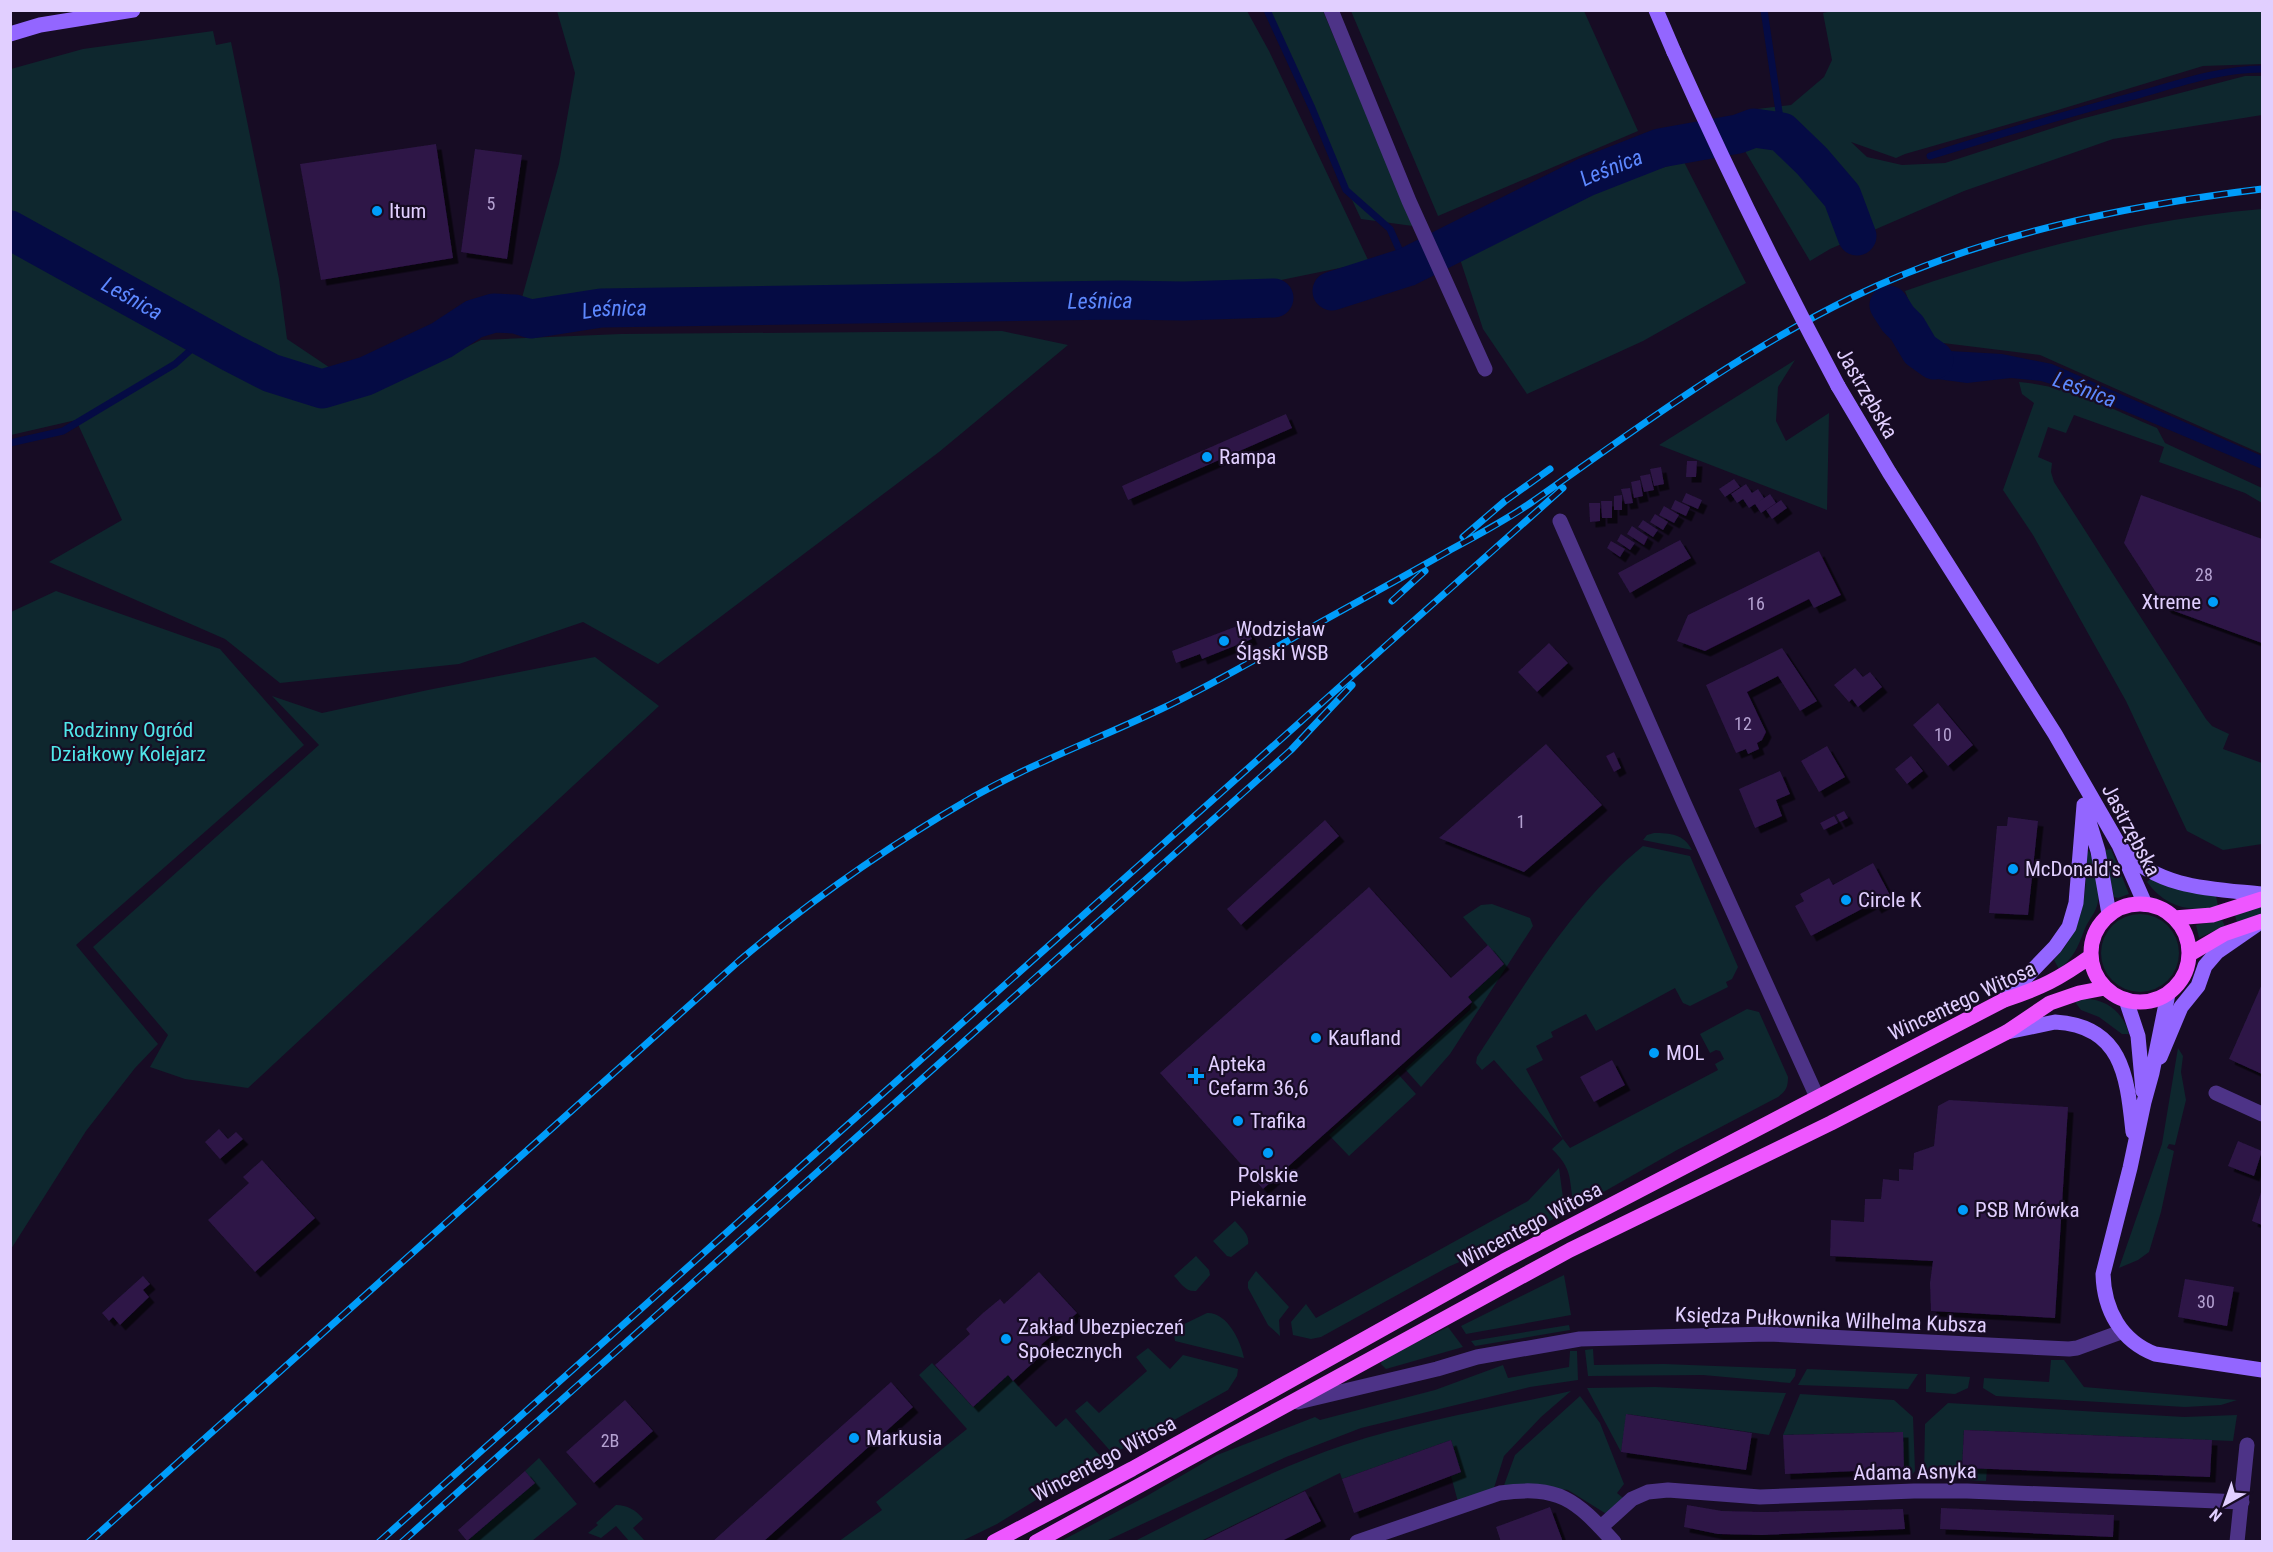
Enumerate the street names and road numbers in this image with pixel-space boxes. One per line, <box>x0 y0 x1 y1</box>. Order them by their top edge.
street label: Jastrzębska <box>1831 343 1903 443</box>
street label: Jastrzębska <box>2097 780 2165 880</box>
street label: Wincentego Witosa <box>1885 956 2039 1046</box>
street label: Wincentego Witosa <box>1454 1177 1606 1273</box>
street label: Księdza Pułkownika Wilhelma Kubsza <box>1675 1303 1987 1337</box>
street label: Wincentego Witosa <box>1028 1411 1180 1507</box>
street label: Adama Asnyka <box>1853 1459 1977 1485</box>

